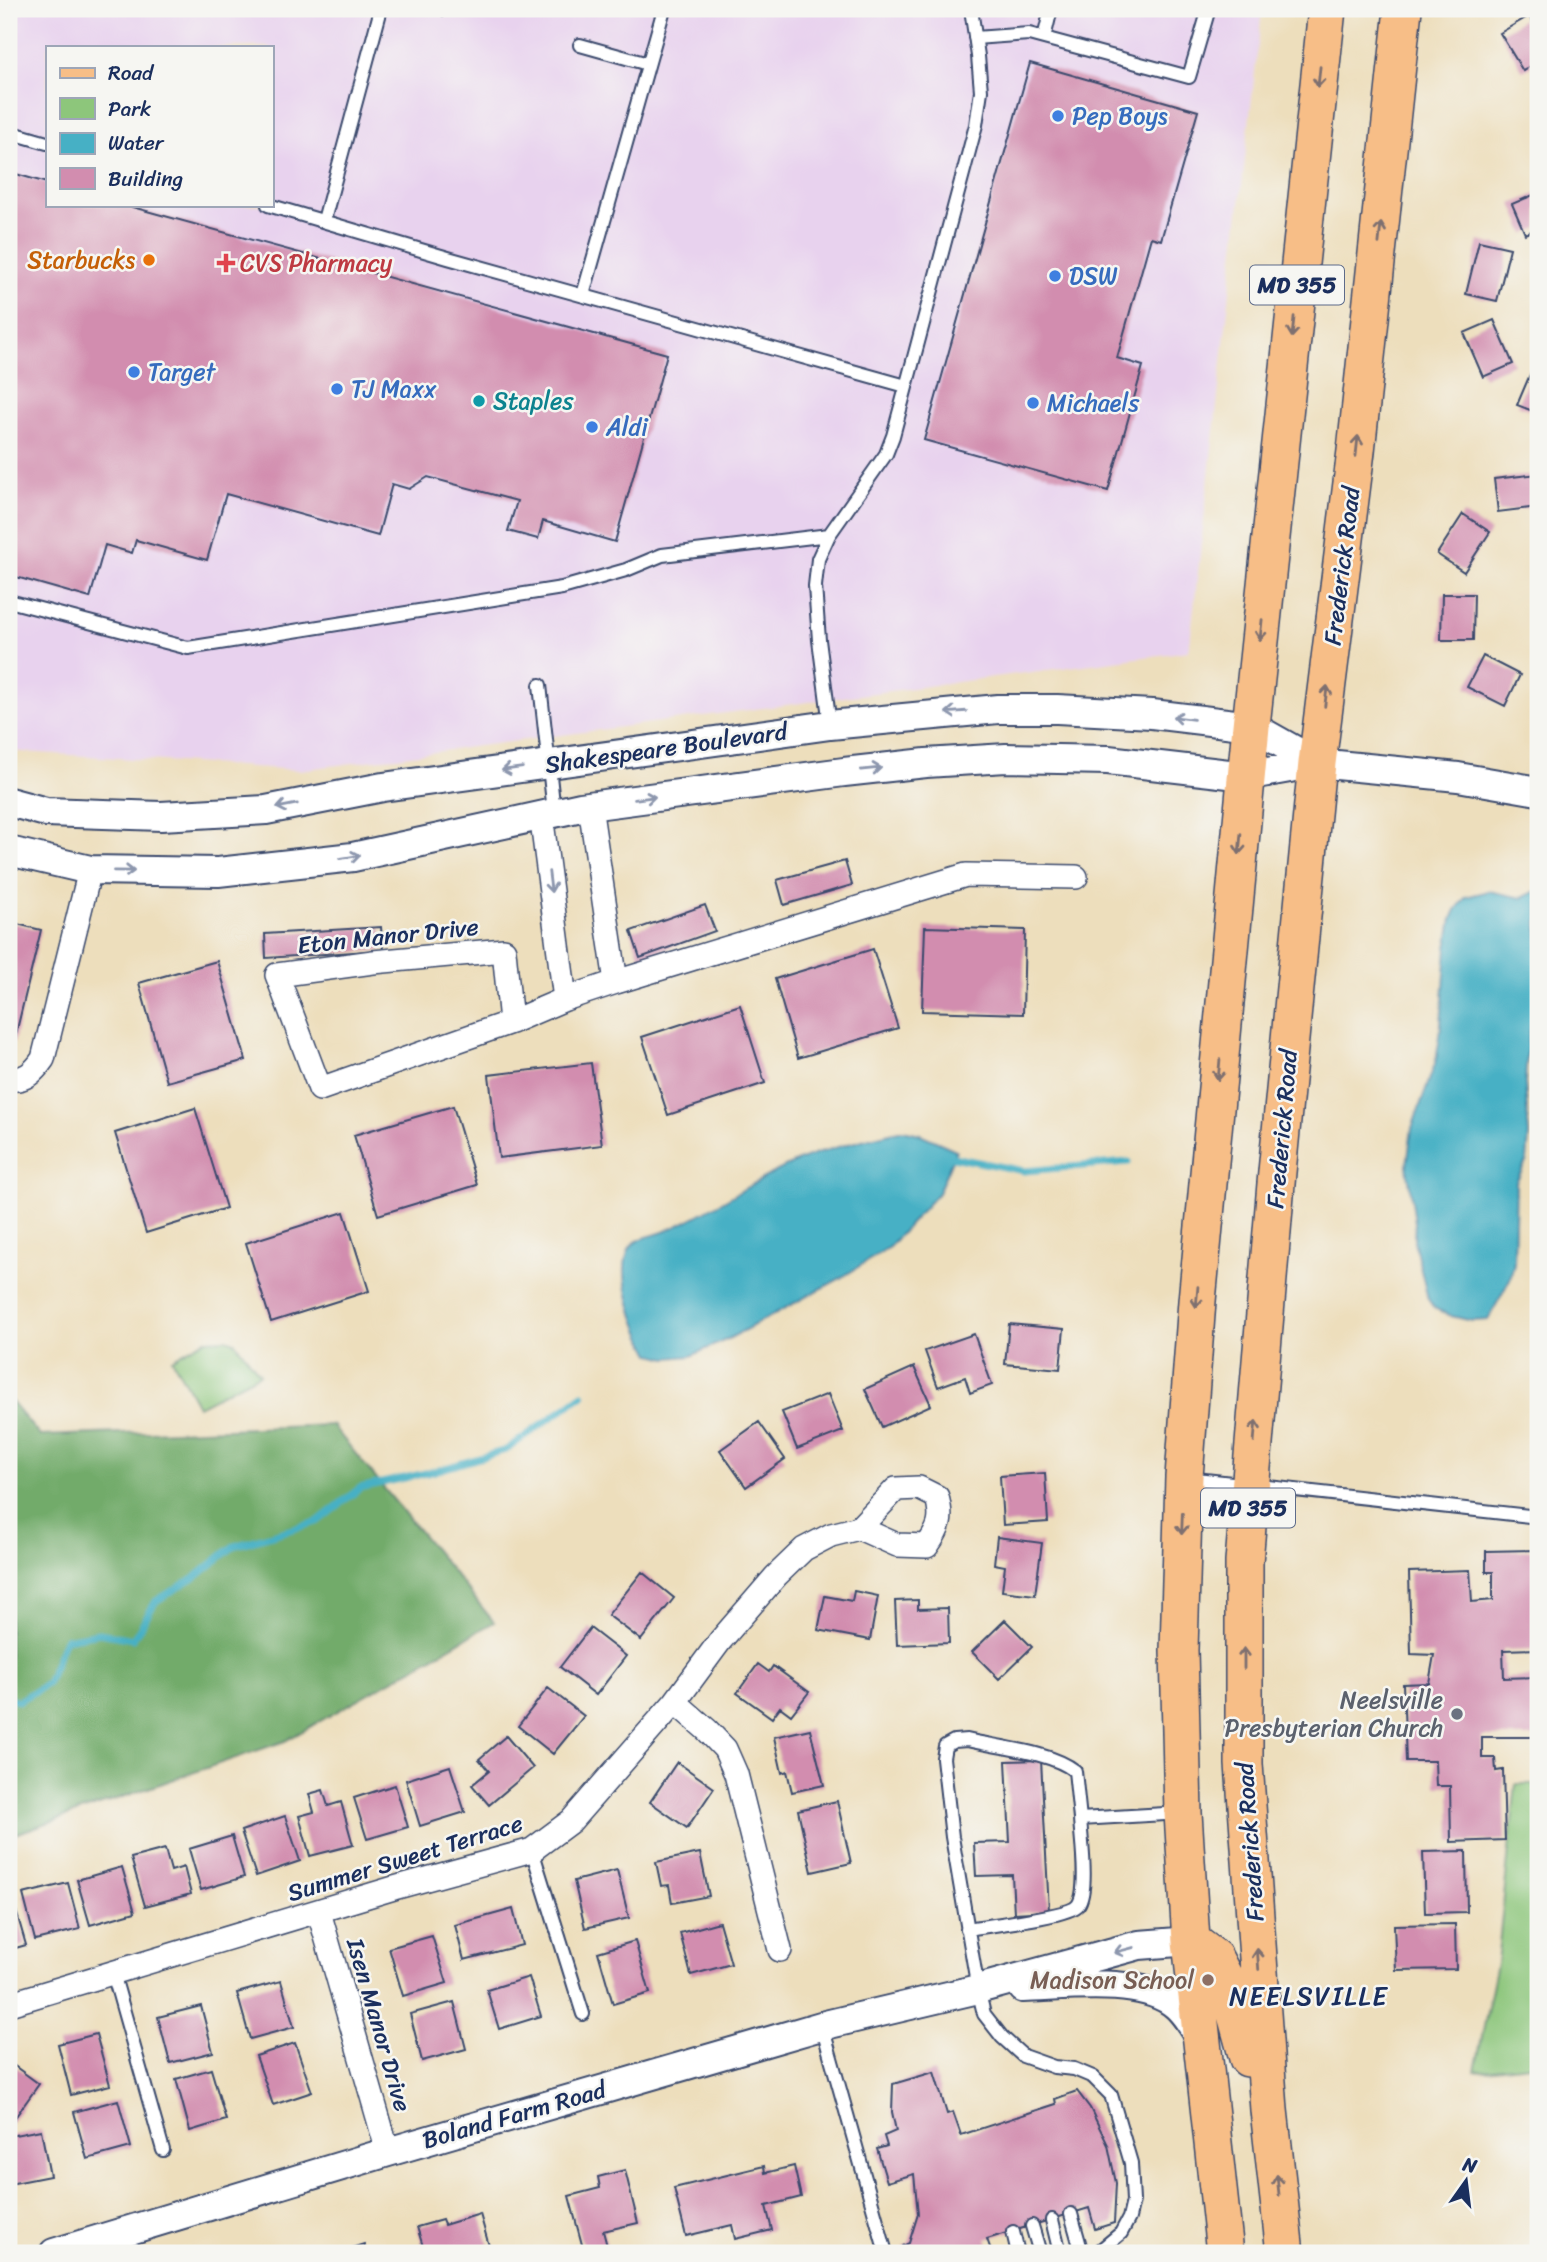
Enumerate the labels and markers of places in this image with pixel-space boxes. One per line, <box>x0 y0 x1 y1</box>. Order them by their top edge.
place label: Pep Boys <box>1072 95 1168 137</box>
marker: Pep Boys <box>1050 108 1066 124</box>
place label: Starbucks <box>27 239 135 281</box>
place label: CVS Pharmacy <box>240 242 393 284</box>
marker: Starbucks <box>141 252 157 268</box>
marker: CVS Pharmacy <box>218 255 234 271</box>
place label: DSW <box>1069 255 1118 297</box>
marker: DSW <box>1047 268 1063 284</box>
place label: Target <box>148 351 217 393</box>
marker: Target <box>126 364 142 380</box>
place label: TJ Maxx <box>351 368 437 410</box>
place label: Staples <box>493 380 574 422</box>
marker: TJ Maxx <box>329 381 345 397</box>
place label: Michaels <box>1047 382 1140 424</box>
marker: Staples <box>471 393 487 409</box>
marker: Michaels <box>1025 395 1041 411</box>
place label: Aldi <box>605 406 649 448</box>
marker: Aldi <box>584 419 600 435</box>
place label: Neelsville Presbyterian Church <box>1225 1679 1443 1749</box>
marker: Neelsville Presbyterian Church <box>1449 1706 1465 1722</box>
place label: Madison School <box>1030 1959 1195 2001</box>
marker: Madison School <box>1200 1972 1216 1988</box>

